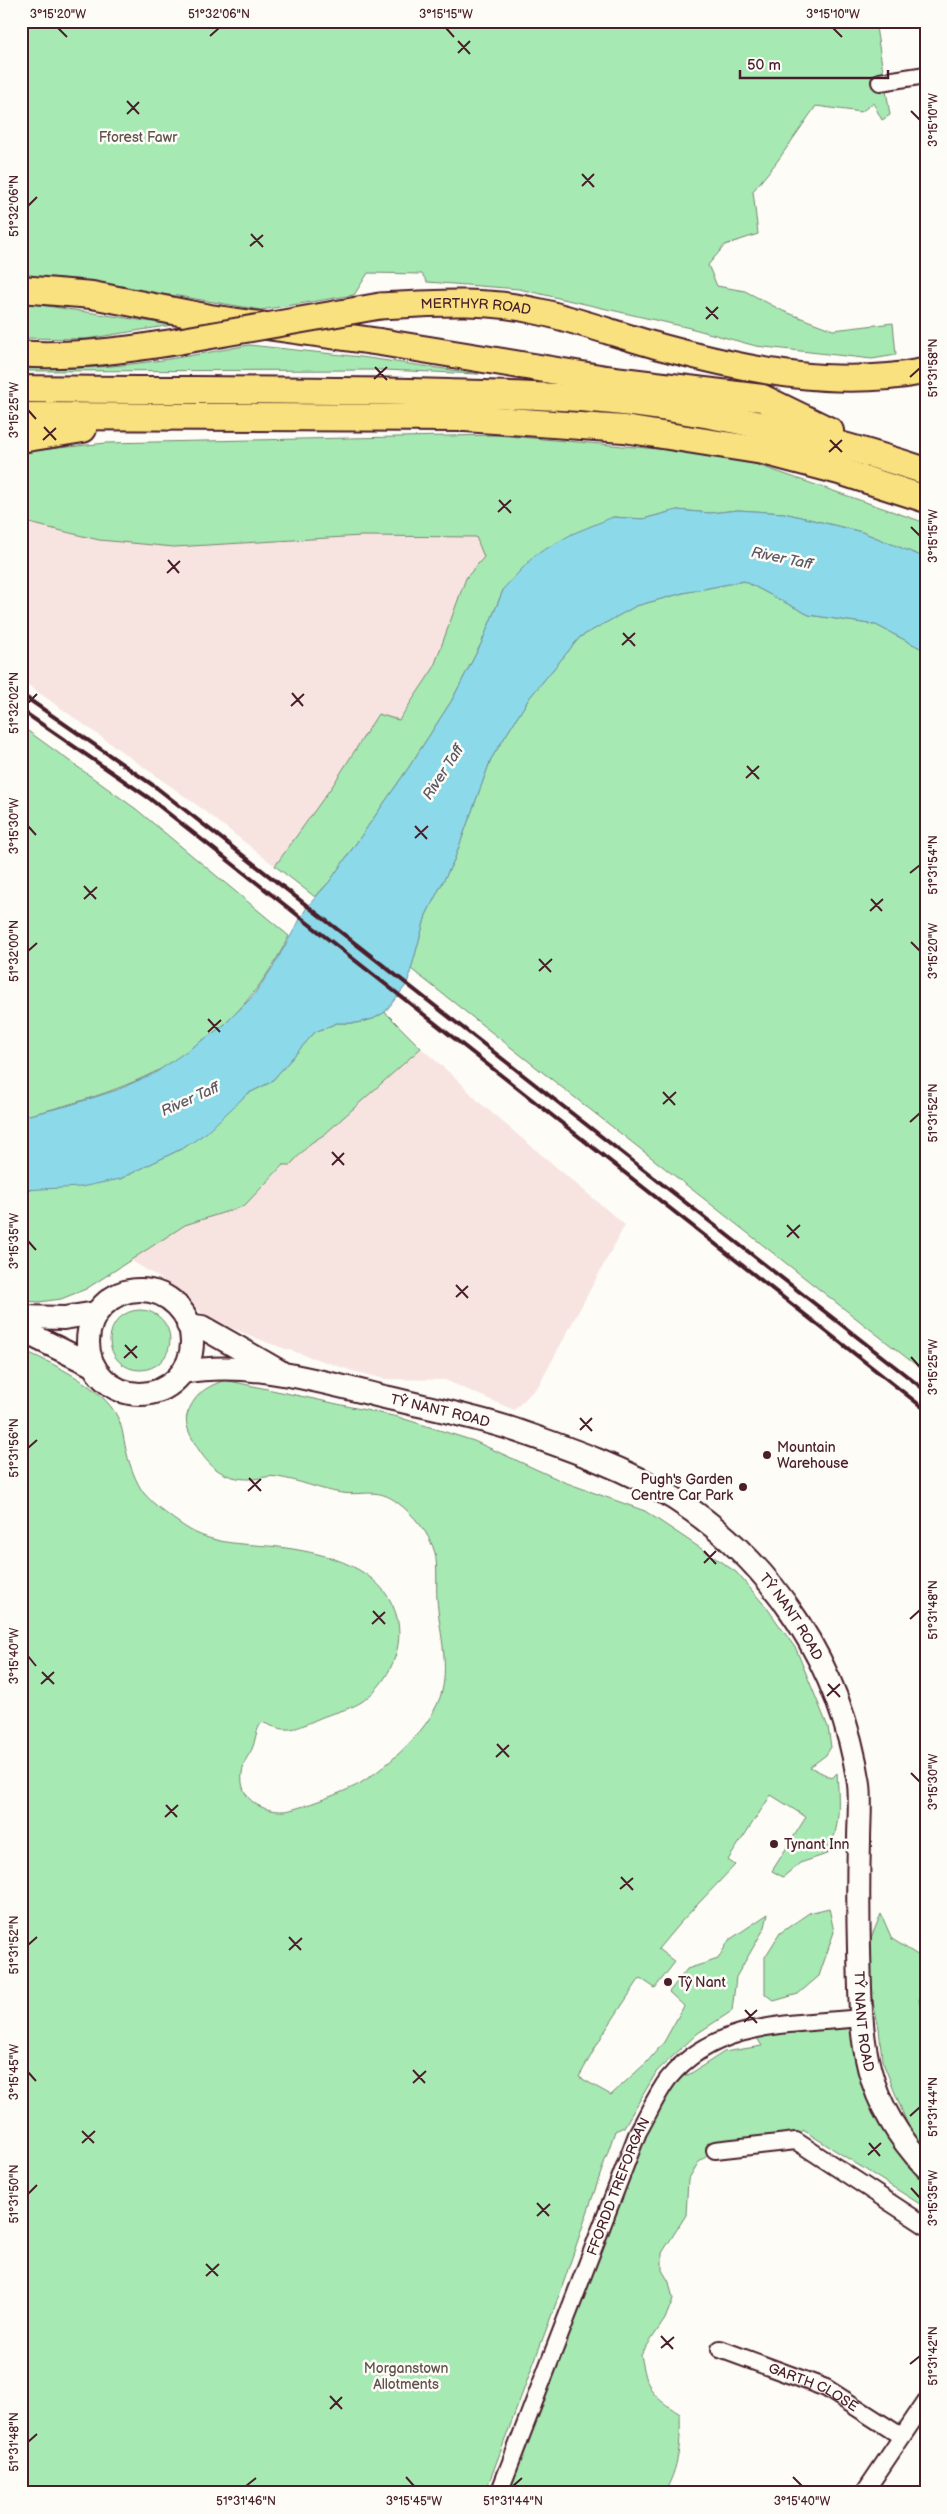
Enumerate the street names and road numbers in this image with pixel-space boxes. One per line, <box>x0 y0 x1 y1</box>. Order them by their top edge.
street label: MERTHYR ROAD <box>420 295 532 319</box>
street label: TŶ NANT ROAD <box>389 1391 492 1431</box>
street label: TŶ NANT ROAD <box>756 1570 826 1663</box>
street label: TŶ NANT ROAD <box>850 1971 878 2074</box>
street label: FFORDD TREFORGAN <box>583 2115 653 2258</box>
street label: GARTH CLOSE <box>766 2360 861 2415</box>

